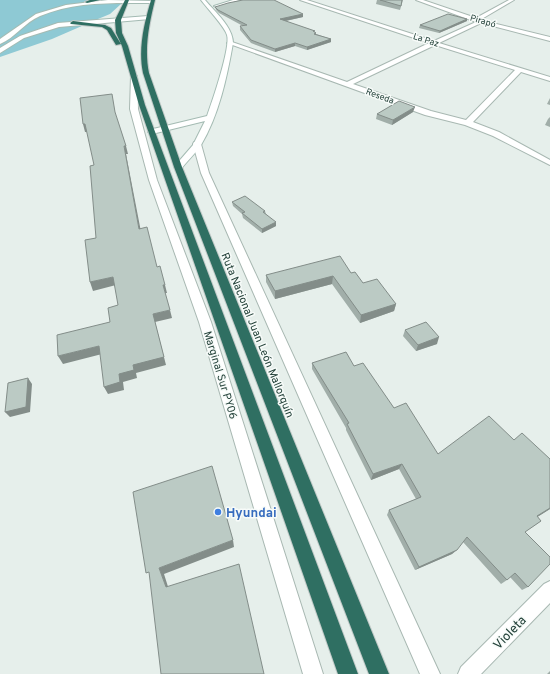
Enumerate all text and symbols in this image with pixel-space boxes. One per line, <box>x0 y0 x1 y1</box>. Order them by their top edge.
street label: Pirapó <box>469 13 497 30</box>
street label: La Paz <box>411 31 440 50</box>
street label: Reseda <box>364 86 396 107</box>
street label: Ruta Nacional Juan León Mallorquín <box>217 251 297 420</box>
street label: Marginal Sur PY06 <box>200 330 240 421</box>
place label: Hyundai <box>226 506 277 522</box>
marker: Hyundai <box>213 507 223 517</box>
street label: Violeta <box>490 613 530 654</box>

